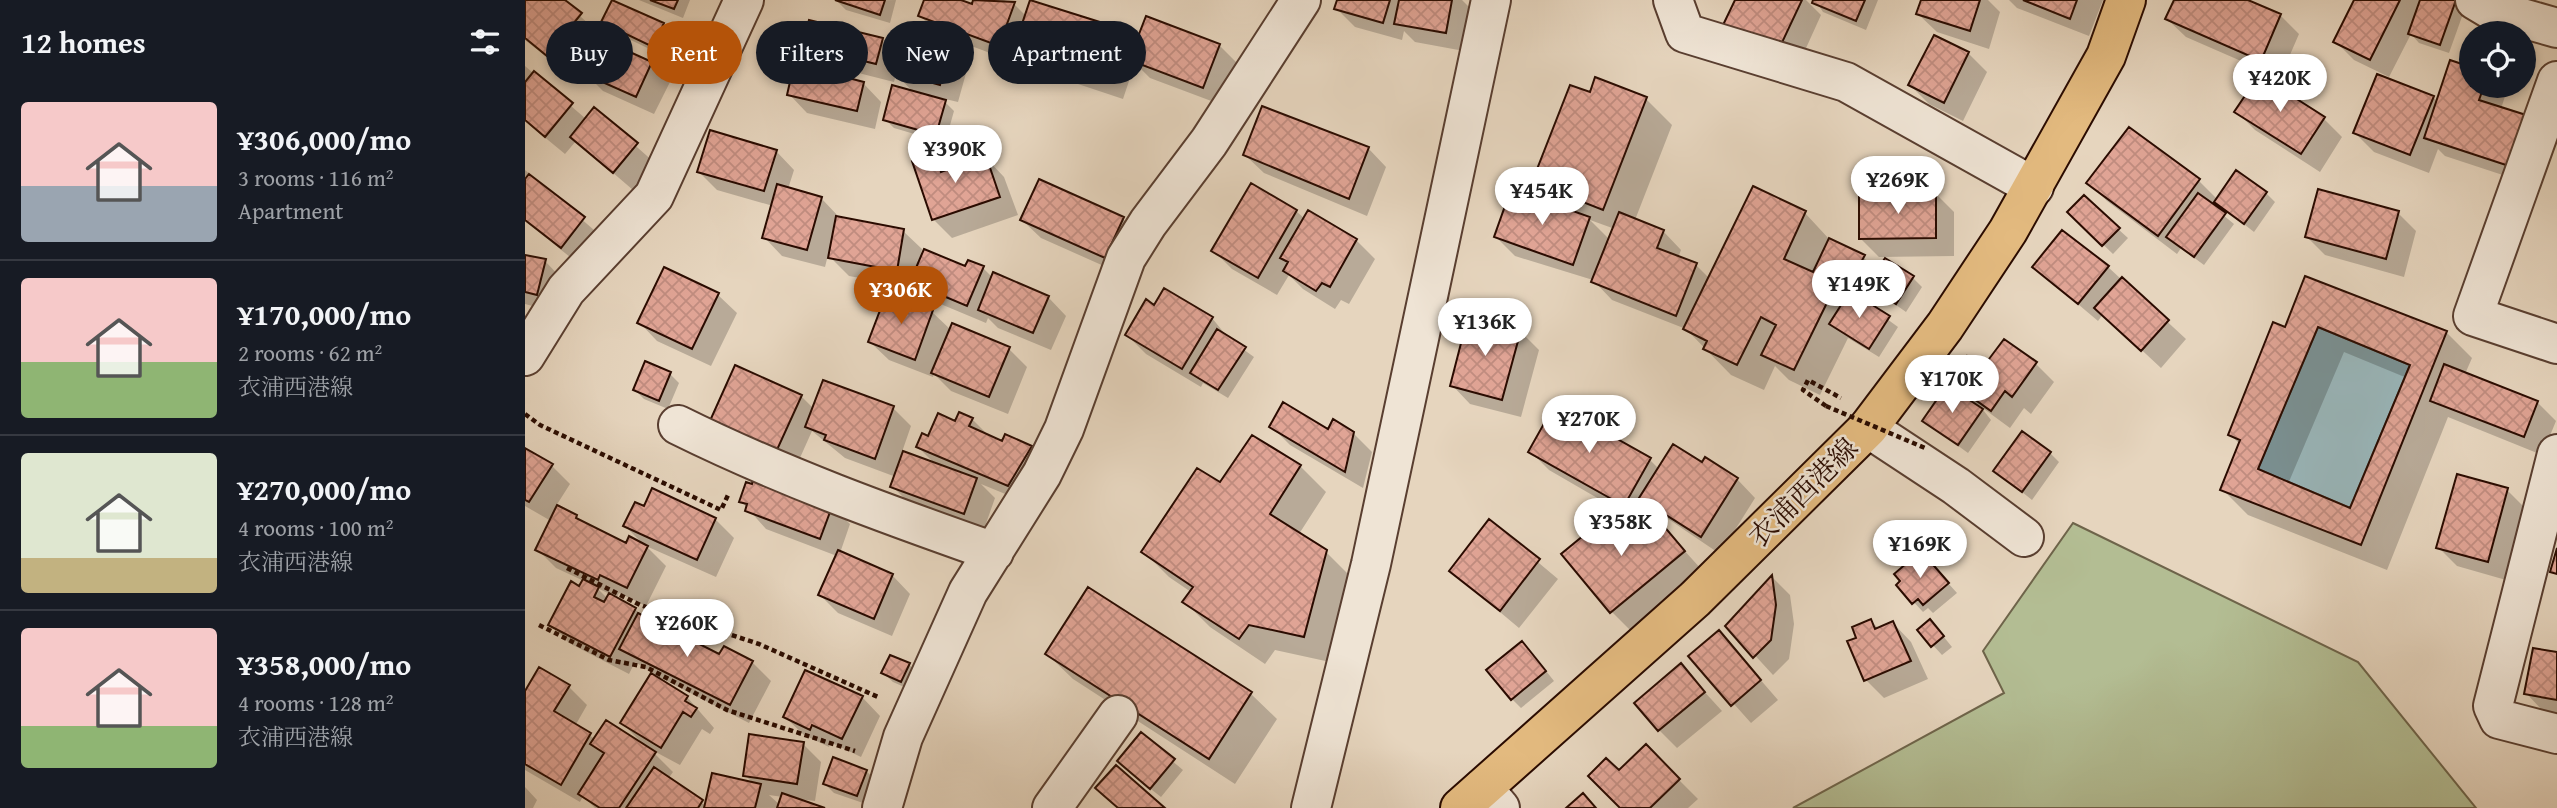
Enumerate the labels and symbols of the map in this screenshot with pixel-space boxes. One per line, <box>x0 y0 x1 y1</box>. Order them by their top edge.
pin: ¥420K <box>2231 54 2329 114</box>
pin: ¥390K <box>906 125 1004 185</box>
pin: ¥269K <box>1849 156 1947 216</box>
pin: ¥454K <box>1493 168 1591 227</box>
pin: ¥149K <box>1810 260 1908 320</box>
pin: ¥306K <box>852 266 950 326</box>
pin: ¥136K <box>1436 298 1534 358</box>
pin: ¥170K <box>1903 356 2001 415</box>
pin: ¥270K <box>1540 396 1638 455</box>
street label: 衣浦西港線 <box>1739 428 1867 556</box>
pin: ¥358K <box>1572 498 1670 558</box>
pin: ¥169K <box>1871 520 1969 580</box>
pin: ¥260K <box>638 600 736 659</box>

